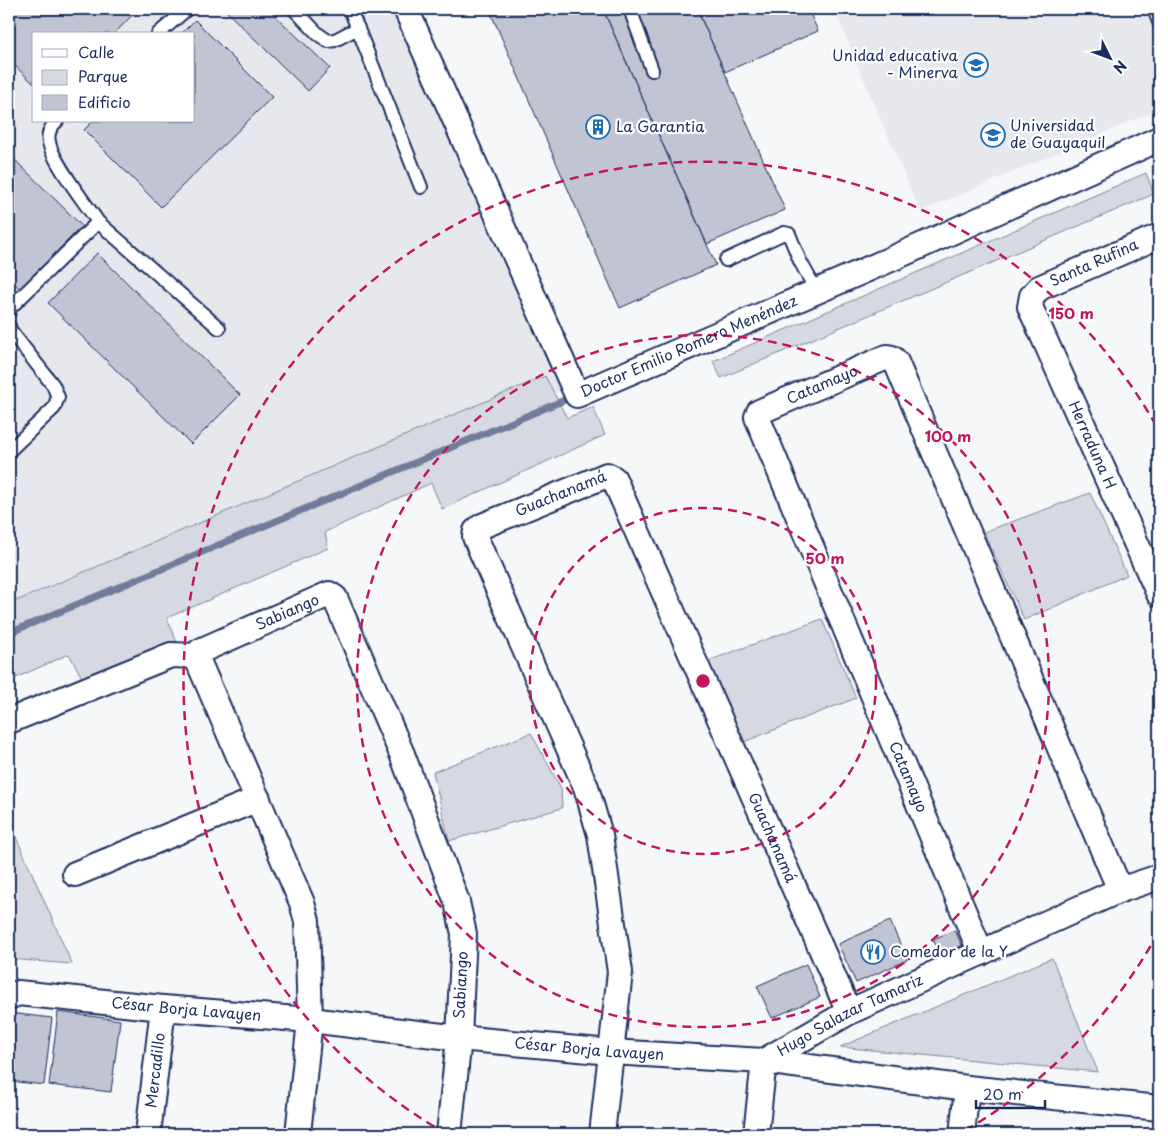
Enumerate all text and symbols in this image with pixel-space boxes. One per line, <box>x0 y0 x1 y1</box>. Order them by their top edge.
legend <box>32 32 195 122</box>
north arrow <box>1086 32 1136 82</box>
text: Calle <box>78 40 115 63</box>
place label: Unidad educativa - Minerva <box>832 43 959 83</box>
school or university icon: Unidad educativa - Minerva <box>963 52 989 78</box>
text: N <box>1109 56 1132 78</box>
text: Parque <box>78 64 128 87</box>
text: Edificio <box>78 90 131 113</box>
place label: Universidad de Guayaquil <box>1010 113 1105 153</box>
building icon: La Garantia <box>585 114 611 140</box>
place label: La Garantia <box>616 114 705 137</box>
school or university icon: Universidad de Guayaquil <box>980 122 1006 148</box>
street label: Santa Rufina <box>1045 232 1142 291</box>
street label: Doctor Emilio Romero Menéndez <box>576 288 800 402</box>
text: 150 m <box>1048 301 1094 324</box>
street label: Catamayo <box>782 358 861 409</box>
street label: Herraduna H <box>1064 397 1123 492</box>
text: 100 m <box>925 424 971 447</box>
street label: Guachanamá <box>511 463 610 521</box>
text: 50 m <box>806 546 844 569</box>
street label: Sabiango <box>251 587 322 635</box>
centre of rings <box>694 672 712 690</box>
street label: Catamayo <box>884 737 935 816</box>
street label: Guachanamá <box>744 788 804 887</box>
restaurant icon: Comedor de la Y <box>860 939 886 965</box>
place label: Comedor de la Y <box>890 939 1008 962</box>
street label: Sabiango <box>446 951 473 1019</box>
street label: Hugo Salazar Tamariz <box>772 967 926 1061</box>
street label: César Borja Lavayen <box>111 990 262 1026</box>
street label: César Borja Lavayen <box>514 1030 665 1065</box>
street label: Mercadillo <box>138 1031 170 1109</box>
scale bar <box>976 1078 1044 1110</box>
text: 20 m <box>983 1082 1022 1105</box>

